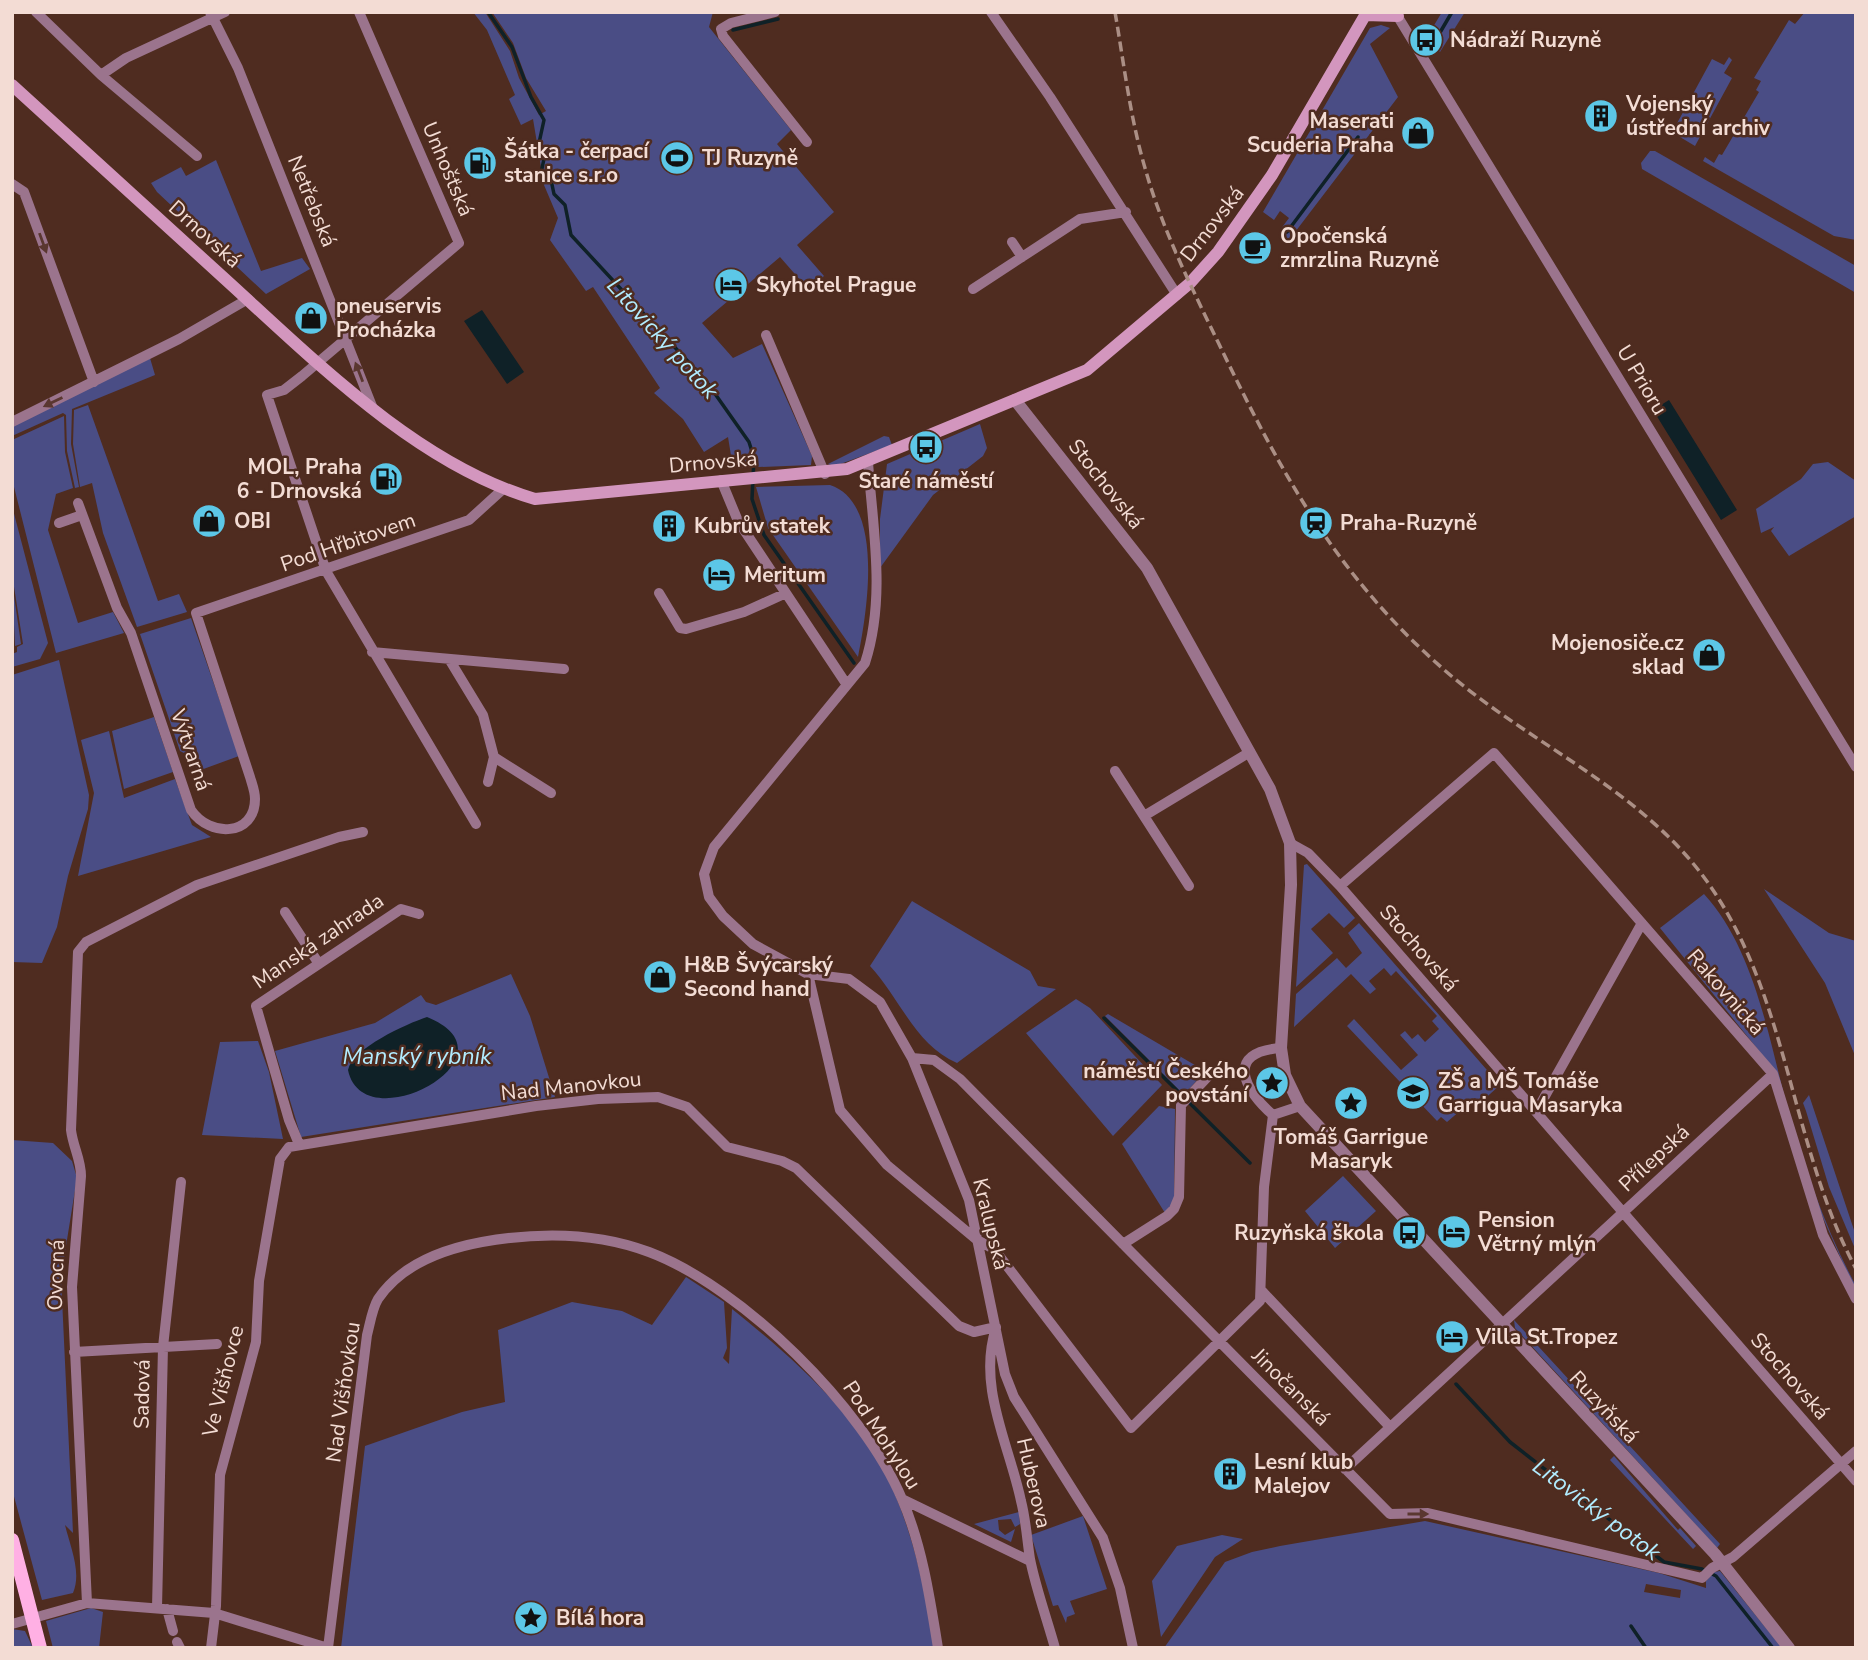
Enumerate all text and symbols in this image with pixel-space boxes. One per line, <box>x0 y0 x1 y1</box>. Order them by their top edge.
bus stop icon: Nádraží Ruzyně <box>1407 21 1445 59</box>
place label: Nádraží Ruzyně <box>1450 26 1601 54</box>
place label: Vojenský ústřední archiv <box>1625 90 1771 142</box>
building icon: Vojenský ústřední archiv <box>1582 97 1620 135</box>
place label: Maserati Scuderia Praha <box>1247 107 1394 159</box>
shop icon: Maserati Scuderia Praha <box>1399 114 1437 152</box>
street label: Unhošťská <box>416 118 480 220</box>
place label: Šátka - čerpací stanice s.r.o <box>504 137 650 189</box>
sports icon: TJ Ruzyně <box>658 139 696 177</box>
fuel station icon: Šátka - čerpací stanice s.r.o <box>461 144 499 182</box>
place label: TJ Ruzyně <box>702 144 798 172</box>
street label: Netřebská <box>281 151 343 251</box>
street label: Drnovská <box>1174 180 1250 268</box>
street label: Drnovská <box>163 194 247 274</box>
place label: Opočenská zmrzlina Ruzyně <box>1280 222 1439 274</box>
cafe icon: Opočenská zmrzlina Ruzyně <box>1236 229 1274 267</box>
one-way arrow <box>38 232 49 253</box>
hotel icon: Skyhotel Prague <box>712 266 750 304</box>
water label: Litovický potok <box>600 271 726 406</box>
place label: Skyhotel Prague <box>756 271 916 299</box>
place label: pneuservis Procházka <box>336 292 442 344</box>
shop icon: pneuservis Procházka <box>292 299 330 337</box>
street label: U Prioru <box>1610 340 1674 420</box>
one-way arrow <box>353 362 364 383</box>
one-way arrow <box>43 396 63 407</box>
bus stop icon: Staré náměstí <box>907 428 945 466</box>
street label: Stochovská <box>1062 433 1150 535</box>
street label: Drnovská <box>668 444 758 480</box>
place label: MOL, Praha 6 - Drnovská <box>237 453 362 505</box>
fuel station icon: MOL, Praha 6 - Drnovská <box>367 460 405 498</box>
place label: Staré náměstí <box>859 467 995 495</box>
shop icon: OBI <box>190 502 228 540</box>
station icon: Praha-Ruzyně <box>1297 504 1335 542</box>
street label: Pod Hřbitovem <box>277 506 419 578</box>
place label: OBI <box>234 507 271 535</box>
building icon: Kubrův statek <box>650 507 688 545</box>
place label: Praha-Ruzyně <box>1340 509 1477 537</box>
place label: Kubrův statek <box>694 512 831 540</box>
hotel icon: Meritum <box>700 556 738 594</box>
place label: Meritum <box>744 561 826 589</box>
place label: Mojenosiče.cz sklad <box>1551 629 1684 681</box>
shop icon: Mojenosiče.cz sklad <box>1690 636 1728 674</box>
street label: Výtvarná <box>164 704 218 795</box>
street label: Manská zahrada <box>247 887 389 995</box>
street label: Stochovská <box>1373 898 1465 998</box>
street label: Rakovnická <box>1681 943 1771 1041</box>
place label: H&B Švýcarský Second hand <box>684 951 834 1003</box>
shop icon: H&B Švýcarský Second hand <box>641 958 679 996</box>
water label: Manský rybník <box>342 1041 492 1072</box>
place label: náměstí Českého povstání <box>1083 1057 1250 1109</box>
place icon: náměstí Českého povstání <box>1253 1064 1291 1102</box>
street label: Nad Manovkou <box>499 1065 643 1107</box>
place label: ZŠ a MŠ Tomáše Garrigua Masaryka <box>1438 1067 1623 1119</box>
school or university icon: ZŠ a MŠ Tomáše Garrigua Masaryka <box>1394 1074 1432 1112</box>
place icon: Tomáš Garrigue Masaryk <box>1332 1084 1370 1122</box>
street label: Přílepská <box>1613 1118 1695 1198</box>
place label: Tomáš Garrigue Masaryk <box>1274 1123 1428 1175</box>
street label: Kralupská <box>966 1175 1016 1273</box>
place label: Pension Větrný mlýn <box>1477 1206 1596 1258</box>
hotel icon: Pension Větrný mlýn <box>1435 1213 1473 1251</box>
bus stop icon: Ruzyňská škola <box>1390 1214 1428 1252</box>
place label: Ruzyňská škola <box>1234 1219 1384 1247</box>
street label: Ovocná <box>41 1239 71 1311</box>
hotel icon: Villa St.Tropez <box>1433 1318 1471 1356</box>
street label: Nad Višňovkou <box>319 1320 367 1464</box>
street label: Ve Višňovce <box>195 1322 250 1441</box>
place label: Villa St.Tropez <box>1475 1323 1618 1351</box>
street label: Stochovská <box>1744 1326 1836 1426</box>
street label: Jinočanská <box>1245 1341 1336 1432</box>
street label: Sadová <box>127 1359 157 1429</box>
street label: Ruzyňská <box>1563 1365 1645 1449</box>
street label: Pod Mohylou <box>836 1375 928 1495</box>
street label: Huberova <box>1010 1435 1058 1531</box>
place label: Lesní klub Malejov <box>1254 1448 1353 1500</box>
water label: Litovický potok <box>1526 1451 1668 1568</box>
building icon: Lesní klub Malejov <box>1211 1455 1249 1493</box>
one-way arrow <box>1408 1508 1430 1520</box>
place icon: Bílá hora <box>512 1599 550 1637</box>
place label: Bílá hora <box>556 1604 644 1632</box>

